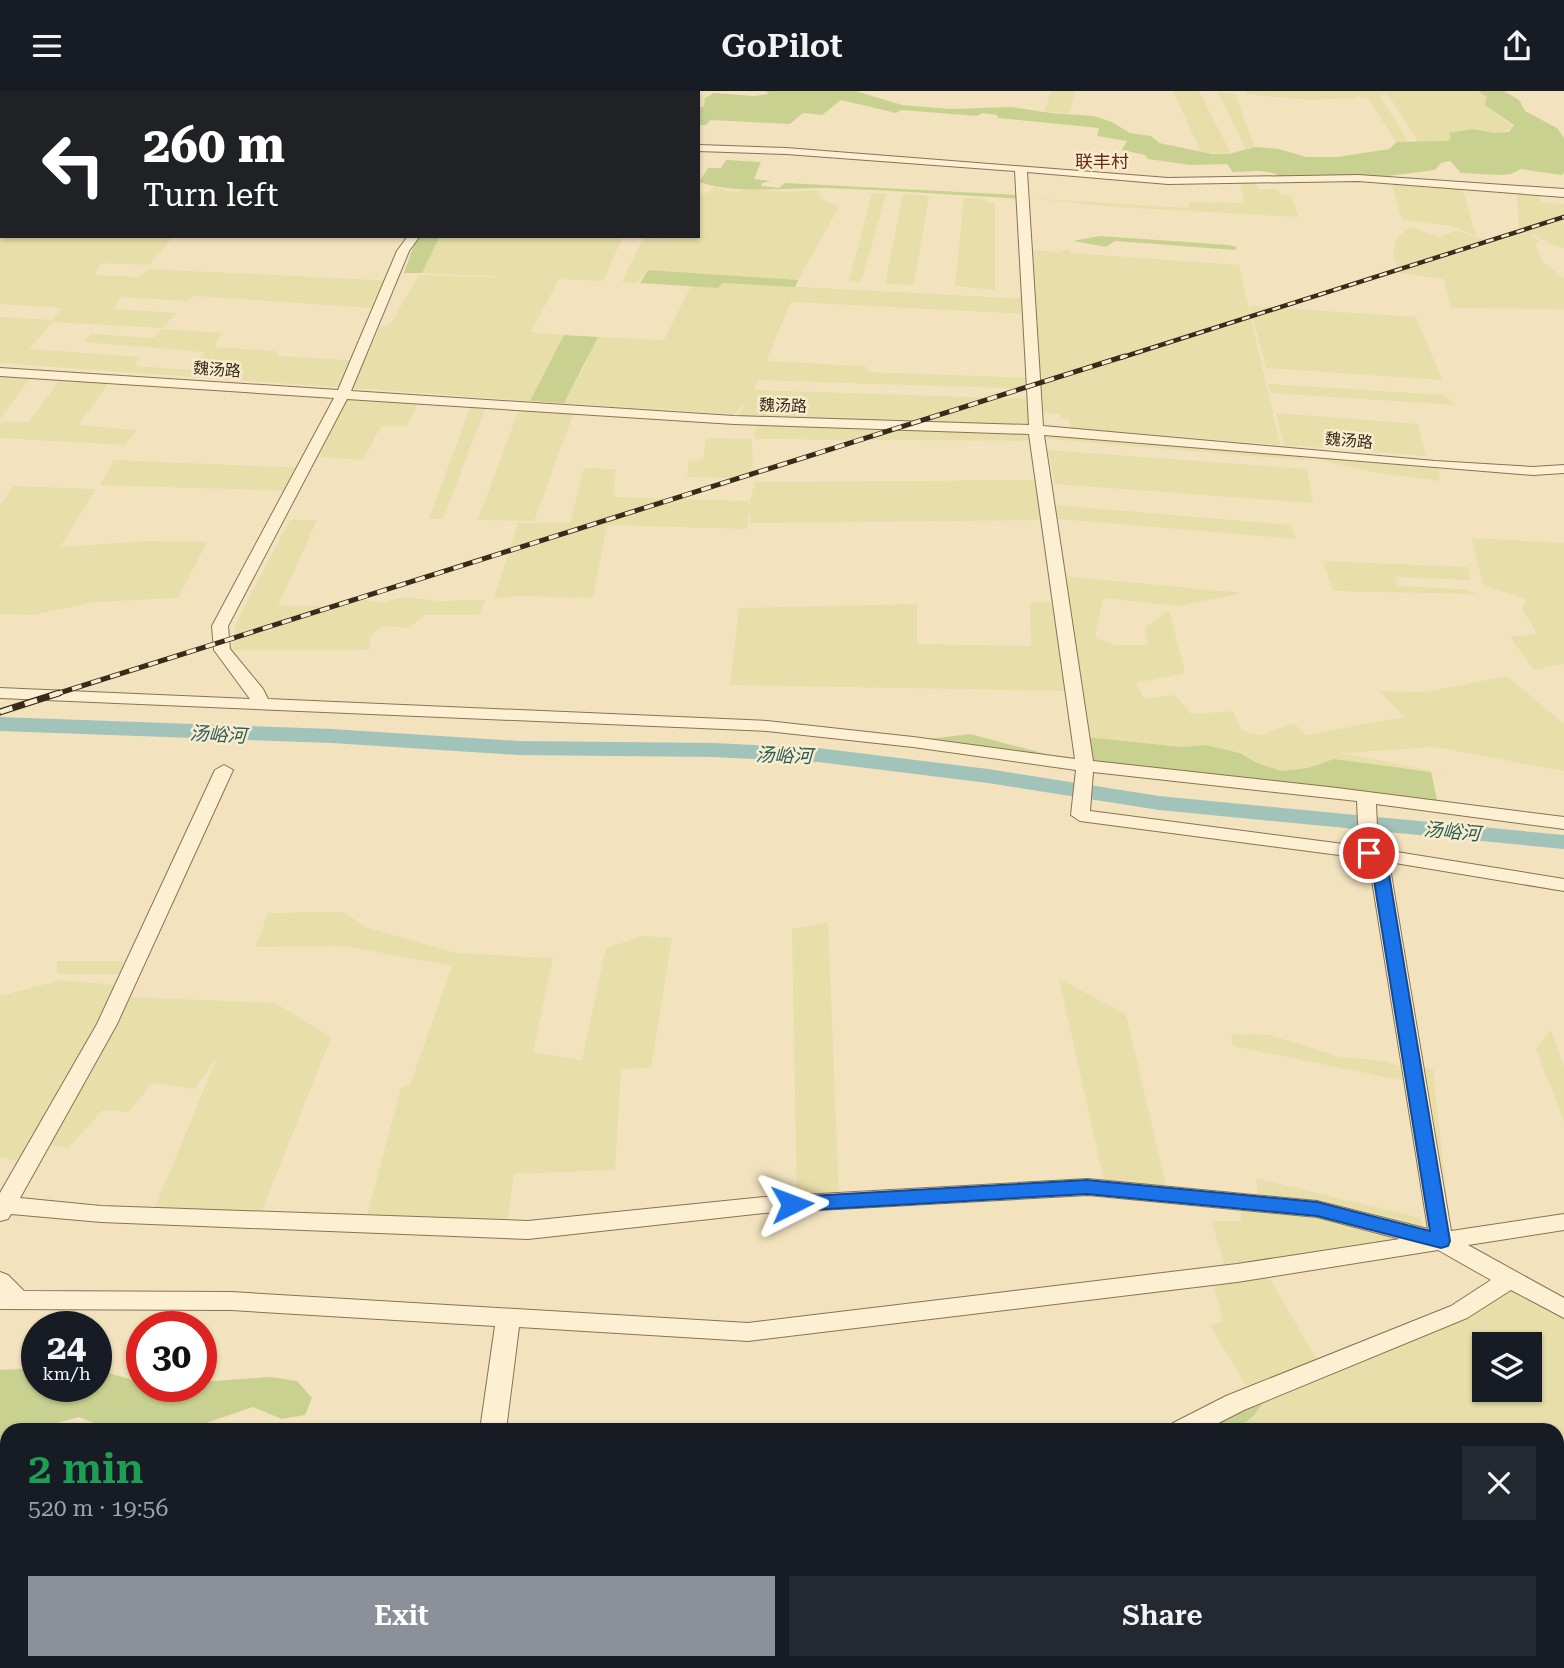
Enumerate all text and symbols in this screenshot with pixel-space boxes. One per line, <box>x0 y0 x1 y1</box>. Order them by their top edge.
icon: menu <box>28 27 66 65</box>
text: GoPilot <box>721 27 843 65</box>
icon: share <box>1498 27 1536 65</box>
text: 260 m <box>143 117 285 174</box>
icon: left <box>28 119 119 210</box>
district label: 联丰村 <box>1075 151 1129 172</box>
text: Turn left <box>143 176 278 214</box>
street label: 魏汤路 <box>192 358 242 381</box>
street label: 魏汤路 <box>759 395 807 416</box>
street label: 魏汤路 <box>1324 429 1374 452</box>
water label: 汤峪河 <box>189 722 251 748</box>
water label: 汤峪河 <box>755 743 817 768</box>
water label: 汤峪河 <box>1423 818 1485 846</box>
pin <box>1339 823 1399 883</box>
icon: arrive <box>1350 834 1388 872</box>
position arrow <box>755 1167 829 1241</box>
speed limit sign: 30 <box>126 1311 217 1402</box>
text: 24 <box>47 1327 86 1368</box>
map controls <box>1472 1332 1542 1402</box>
button: layers <box>1472 1332 1542 1402</box>
text: km/h <box>42 1363 91 1384</box>
text: 2 min <box>28 1444 144 1493</box>
button: close <box>1462 1446 1536 1520</box>
text: 520 m · 19:56 <box>28 1495 168 1522</box>
button: Exit <box>28 1576 775 1656</box>
button: Share <box>789 1576 1536 1656</box>

